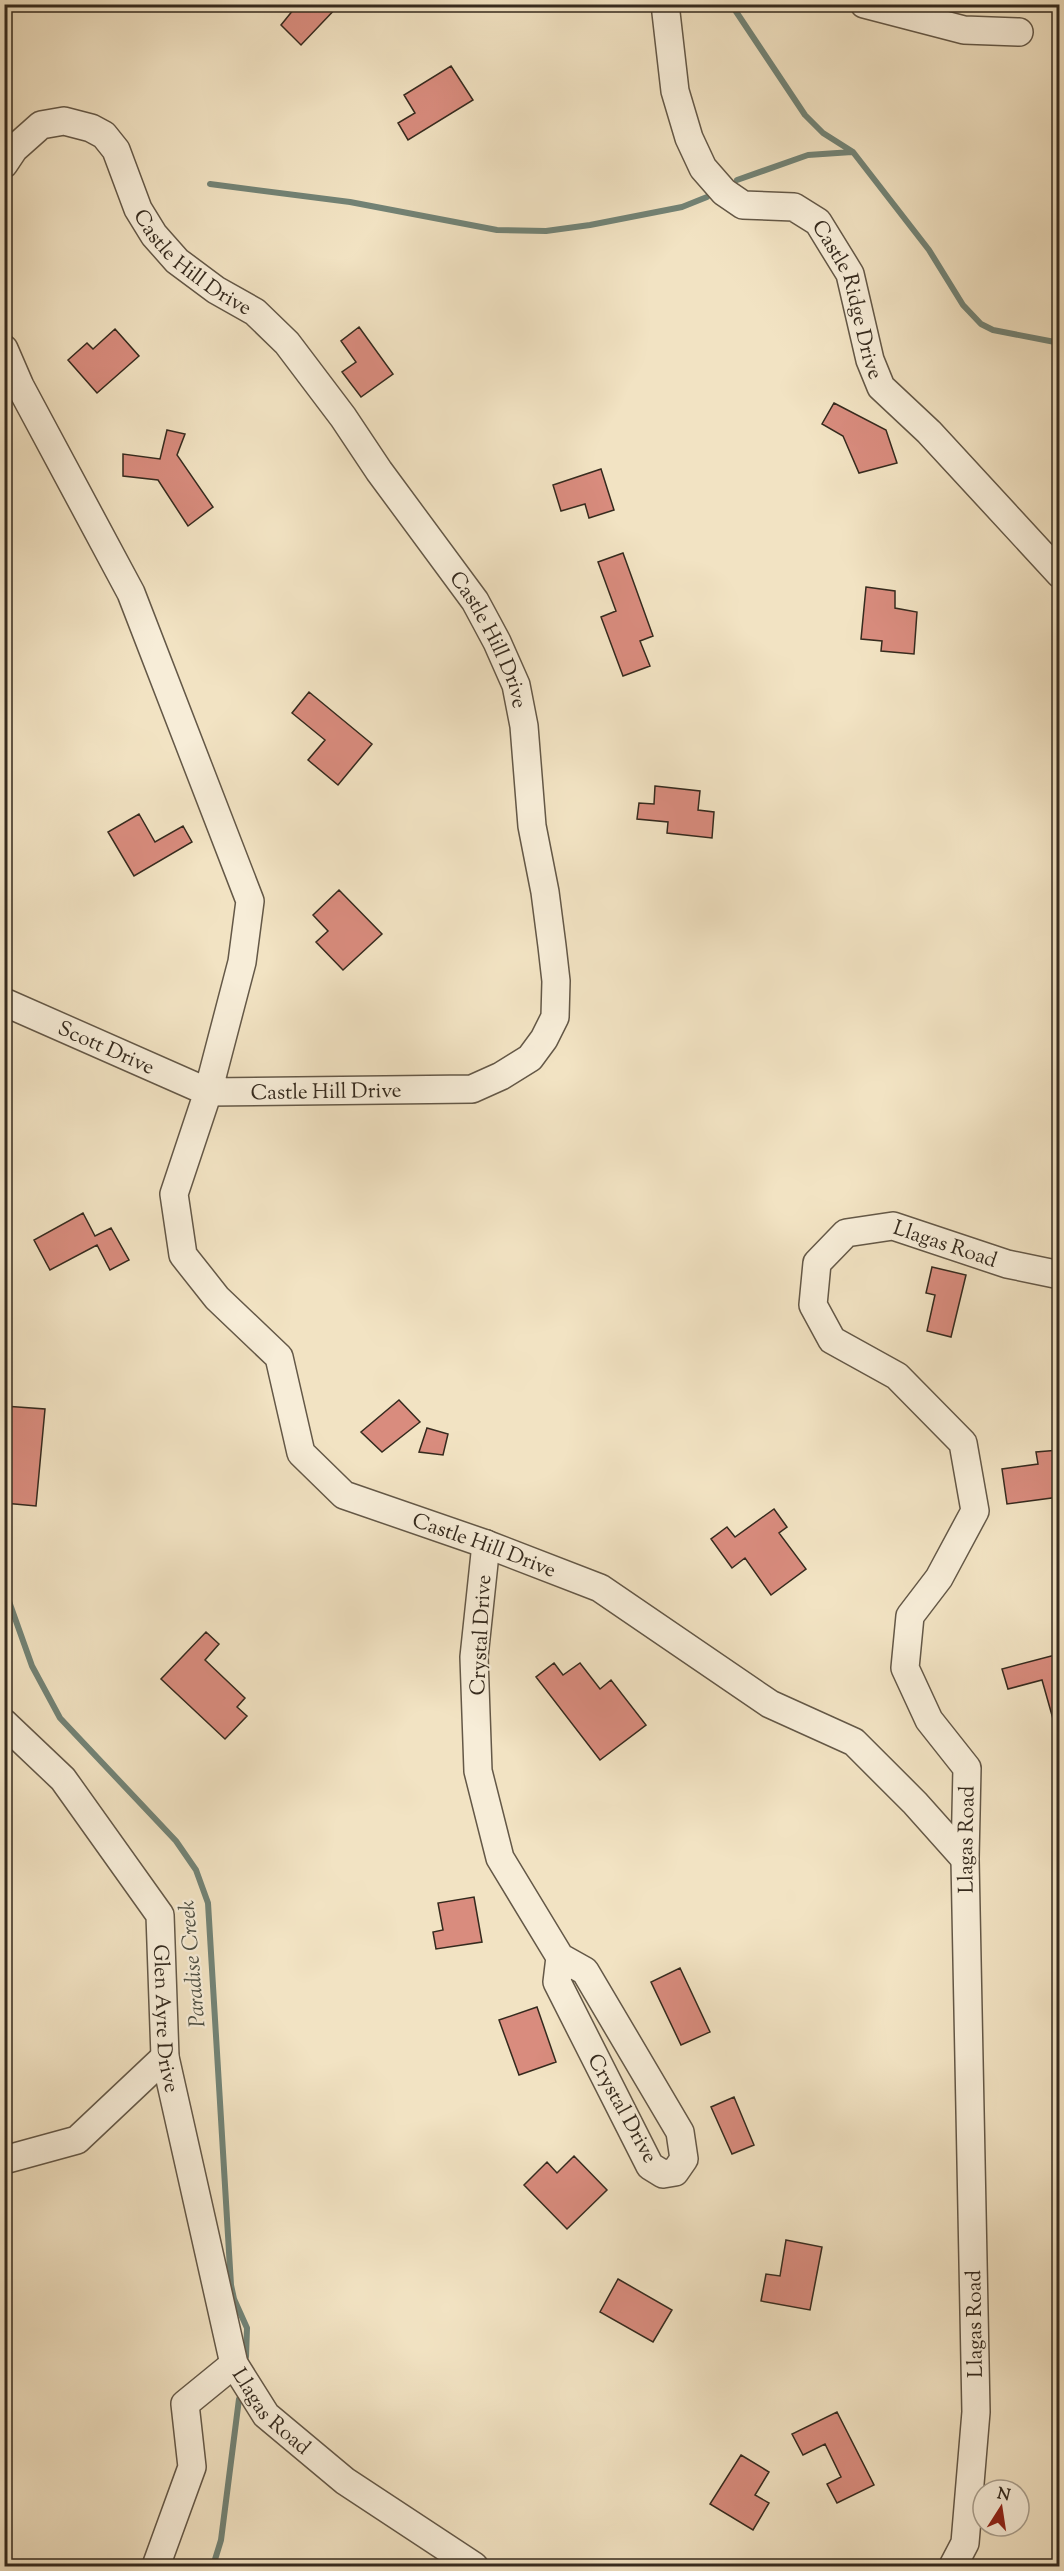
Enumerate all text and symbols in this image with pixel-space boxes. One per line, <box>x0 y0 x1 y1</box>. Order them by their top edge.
street label: Castle Hill Drive <box>125 204 257 324</box>
street label: Castle Ridge Drive <box>803 215 889 384</box>
street label: Castle Hill Drive <box>441 566 533 711</box>
street label: Scott Drive <box>53 1015 159 1084</box>
street label: Castle Hill Drive <box>250 1077 402 1109</box>
street label: Llagas Road <box>889 1214 1001 1277</box>
street label: Castle Hill Drive <box>408 1507 560 1587</box>
street label: Crystal Drive <box>464 1574 500 1696</box>
street label: Llagas Road <box>952 1785 984 1894</box>
water label: Paradise Creek <box>172 1899 215 2029</box>
street label: Glen Ayre Drive <box>144 1944 186 2096</box>
street label: Crystal Drive <box>579 2049 664 2169</box>
street label: Llagas Road <box>960 2270 992 2378</box>
street label: Llagas Road <box>223 2363 316 2463</box>
north arrow <box>971 2478 1031 2538</box>
text: N <box>995 2483 1012 2508</box>

